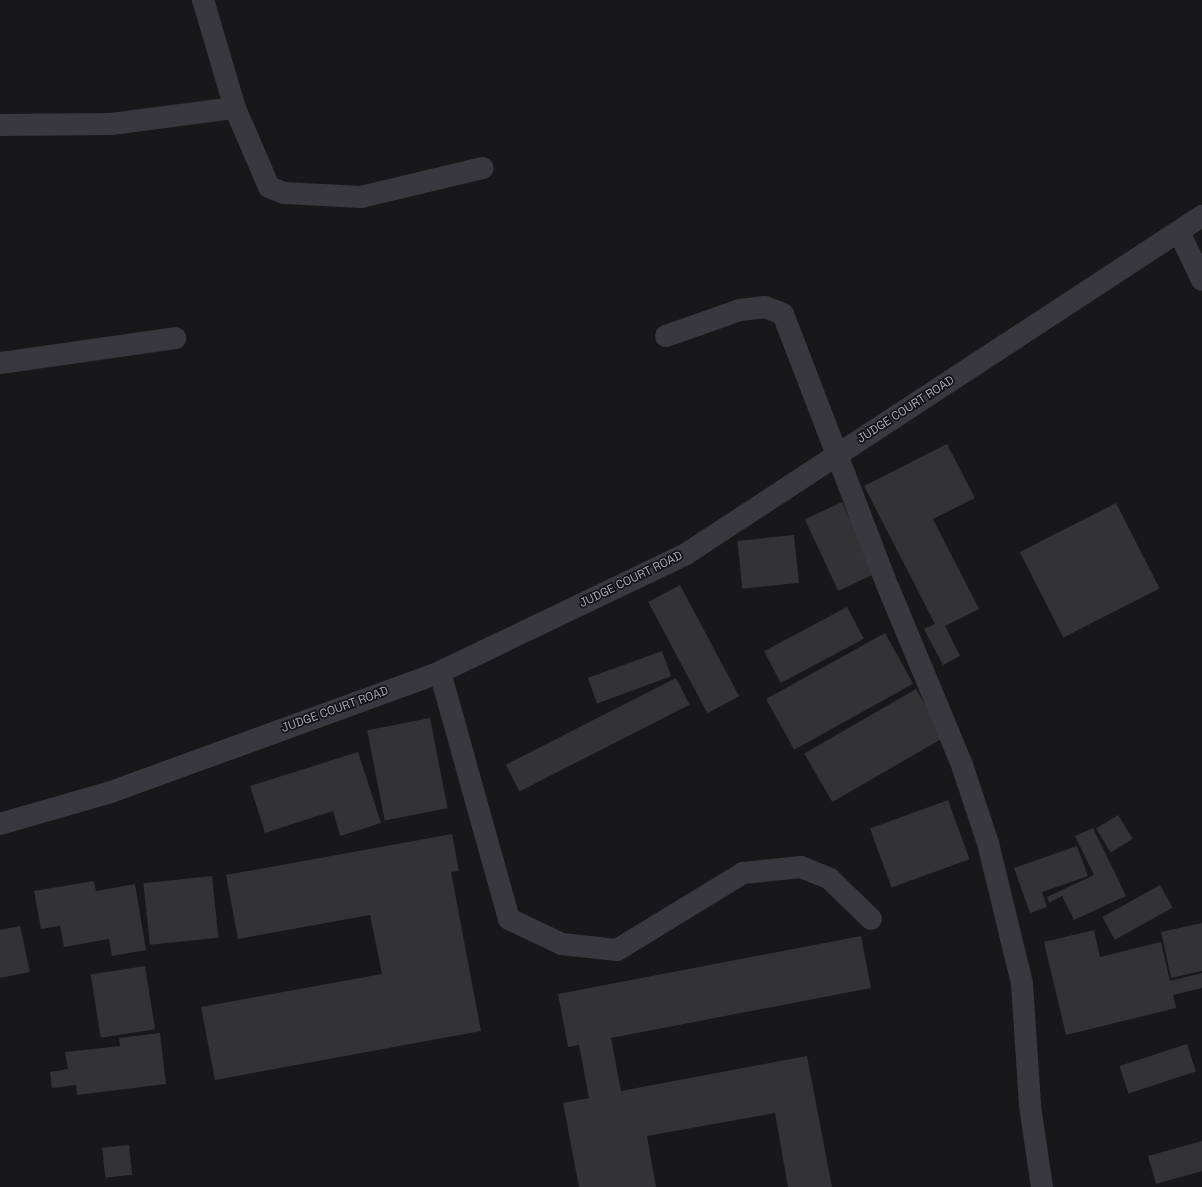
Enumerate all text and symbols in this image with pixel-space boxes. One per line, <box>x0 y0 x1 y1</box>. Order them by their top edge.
street label: JUDGE COURT ROAD <box>855 373 957 447</box>
street label: JUDGE COURT ROAD <box>577 549 685 611</box>
street label: JUDGE COURT ROAD <box>279 684 391 736</box>

